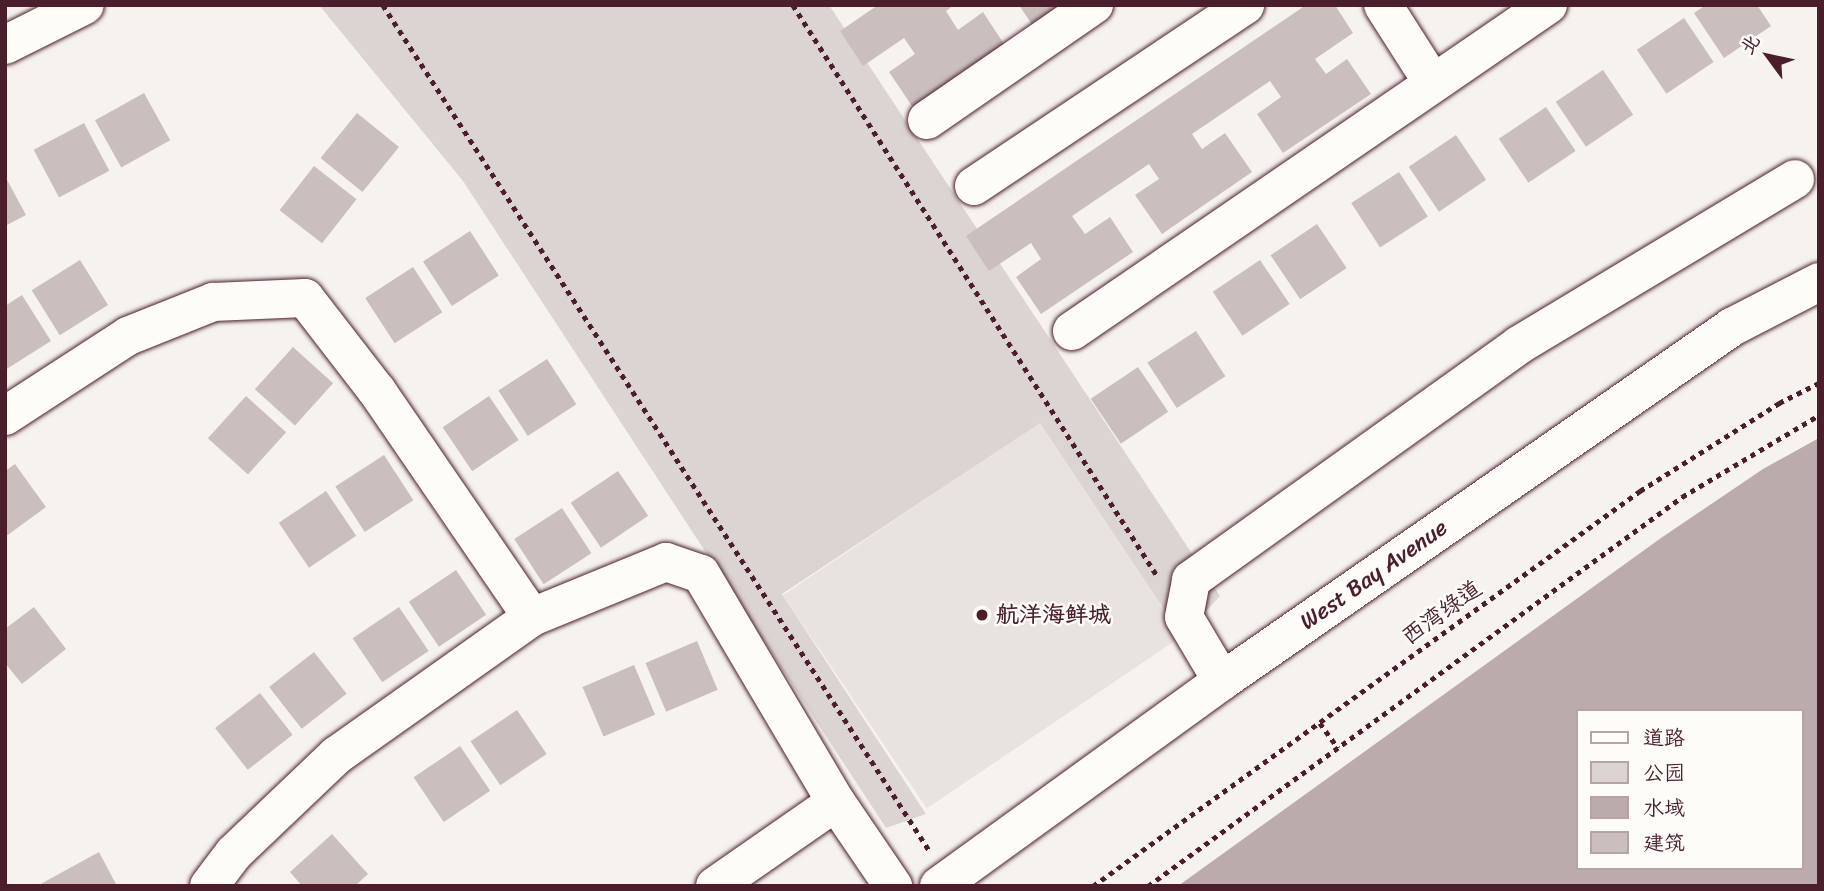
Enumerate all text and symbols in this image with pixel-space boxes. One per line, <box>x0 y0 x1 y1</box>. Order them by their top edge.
north arrow <box>1733 21 1803 91</box>
text: 北 <box>1731 27 1769 61</box>
street label: West Bay Avenue <box>1295 514 1453 636</box>
street label: 西湾绿道 <box>1397 575 1487 651</box>
place label: 航洋海鲜城 <box>996 601 1111 629</box>
marker: 航洋海鲜城 <box>974 607 990 623</box>
legend <box>1576 709 1803 870</box>
text: 道路 <box>1643 719 1685 757</box>
text: 公园 <box>1643 754 1685 792</box>
text: 水域 <box>1643 789 1685 827</box>
text: 建筑 <box>1643 824 1685 862</box>

